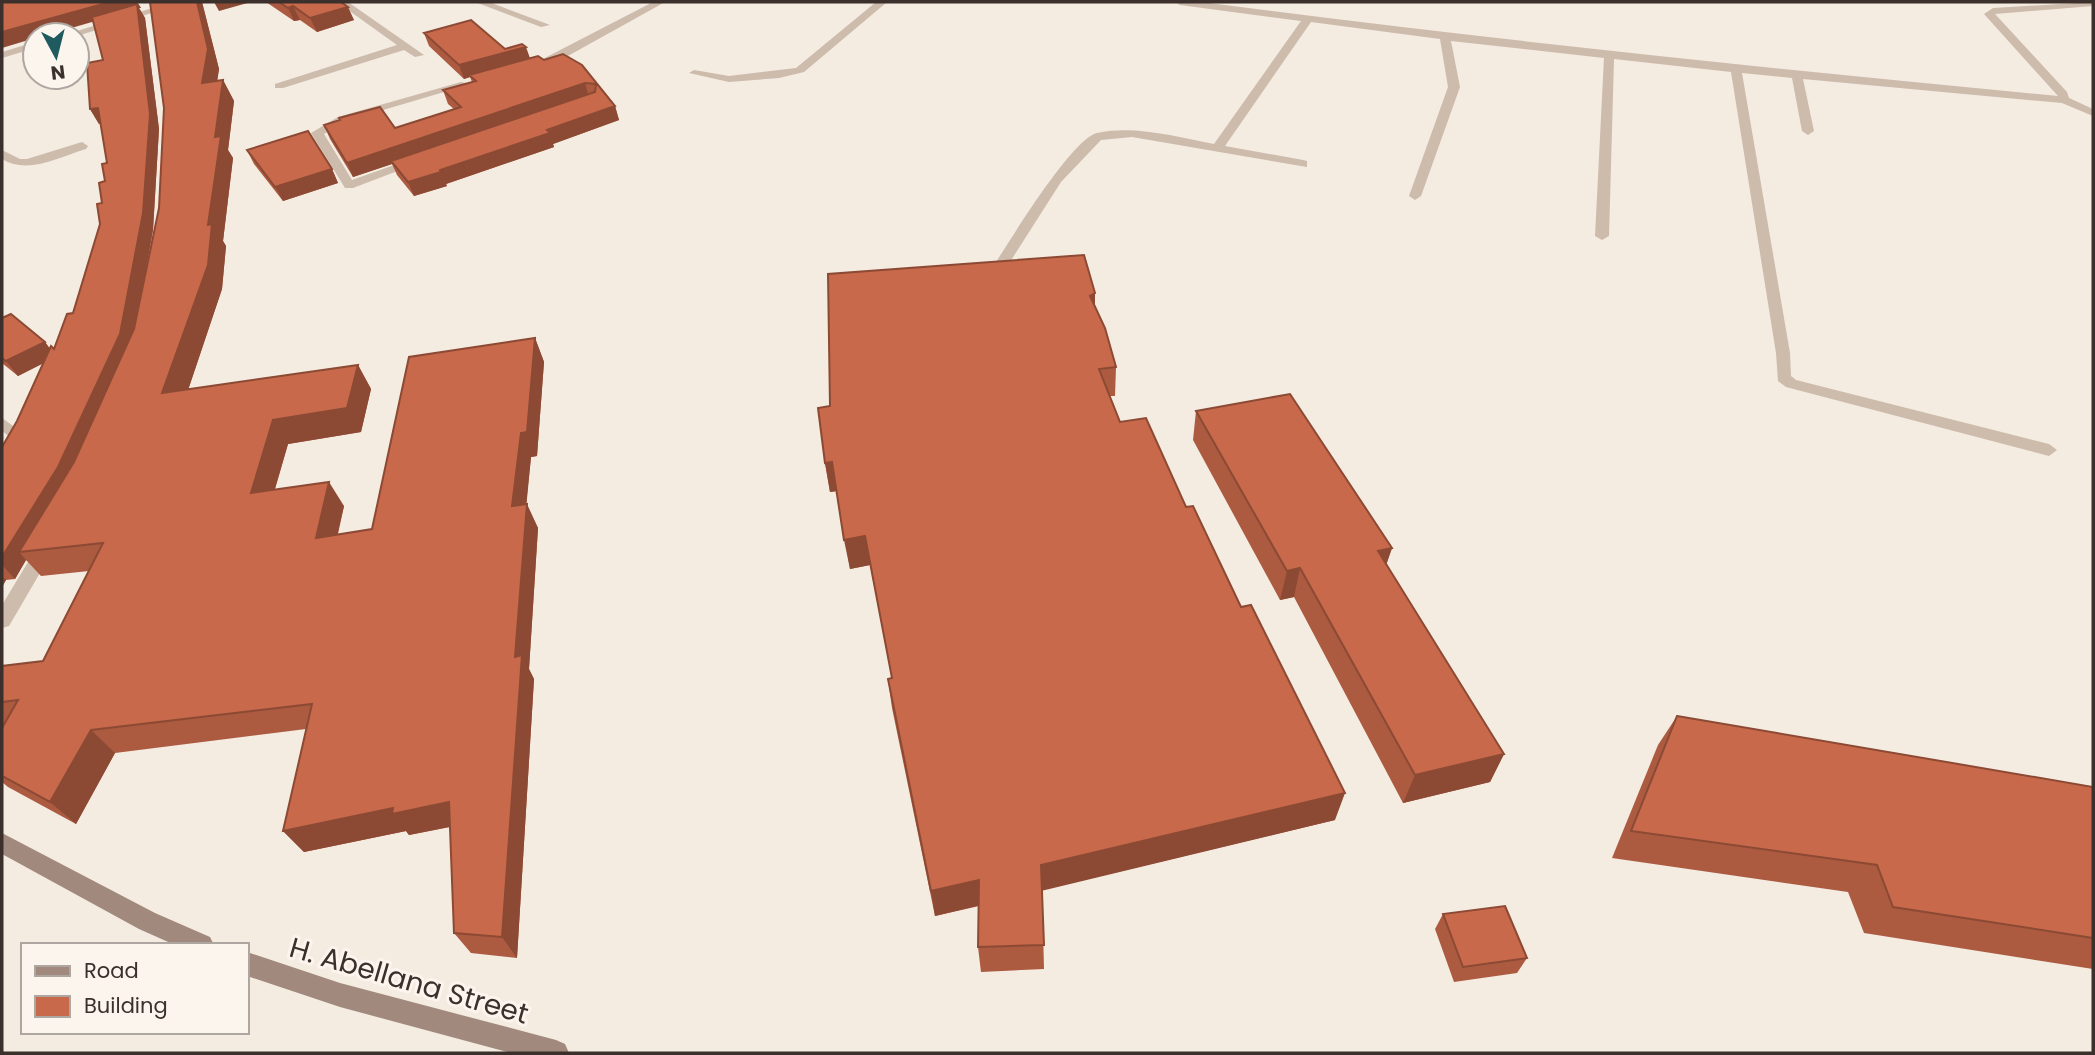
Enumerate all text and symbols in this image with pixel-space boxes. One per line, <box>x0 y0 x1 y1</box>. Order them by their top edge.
north arrow <box>21 21 91 91</box>
text: N <box>49 58 67 87</box>
street label: H. Abellana Street <box>285 928 533 1034</box>
legend <box>21 943 248 1034</box>
text: Road <box>84 956 139 985</box>
text: Building <box>84 991 168 1020</box>

